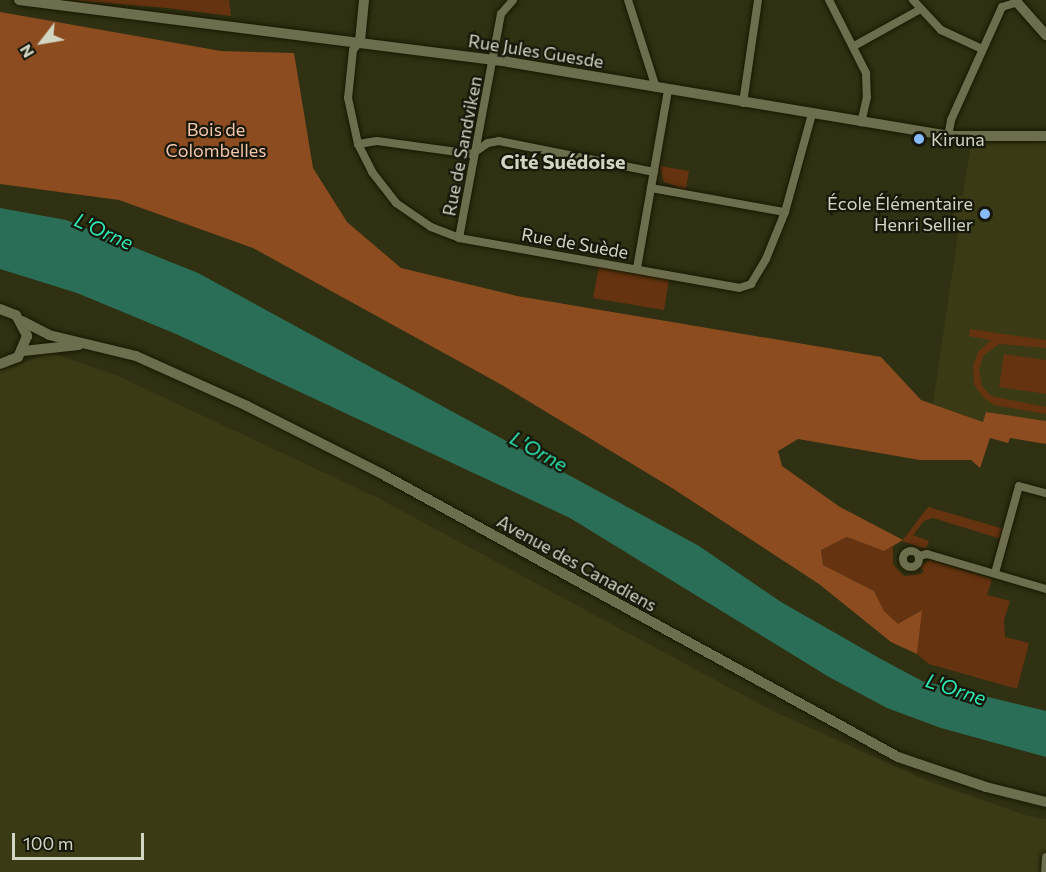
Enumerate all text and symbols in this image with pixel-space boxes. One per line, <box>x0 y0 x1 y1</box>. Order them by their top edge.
north arrow <box>12 12 72 72</box>
street label: Rue Jules Guesde <box>467 30 605 72</box>
text: N <box>15 41 37 62</box>
street label: Rue de Sandviken <box>438 74 486 218</box>
park label: Bois de Colombelles <box>165 119 267 162</box>
place label: Kiruna <box>931 128 985 150</box>
marker: Kiruna <box>912 132 926 146</box>
district label: Cité Suédoise <box>500 149 626 173</box>
place label: École Élémentaire Henri Sellier <box>827 193 973 236</box>
water label: L'Orne <box>71 207 137 255</box>
marker: École Élémentaire Henri Sellier <box>978 207 992 221</box>
street label: Rue de Suède <box>520 223 630 263</box>
water label: L'Orne <box>506 426 572 476</box>
street label: Avenue des Canadiens <box>493 510 661 616</box>
water label: L'Orne <box>923 668 989 710</box>
scale bar <box>15 821 147 859</box>
text: 100 m <box>23 832 73 854</box>

